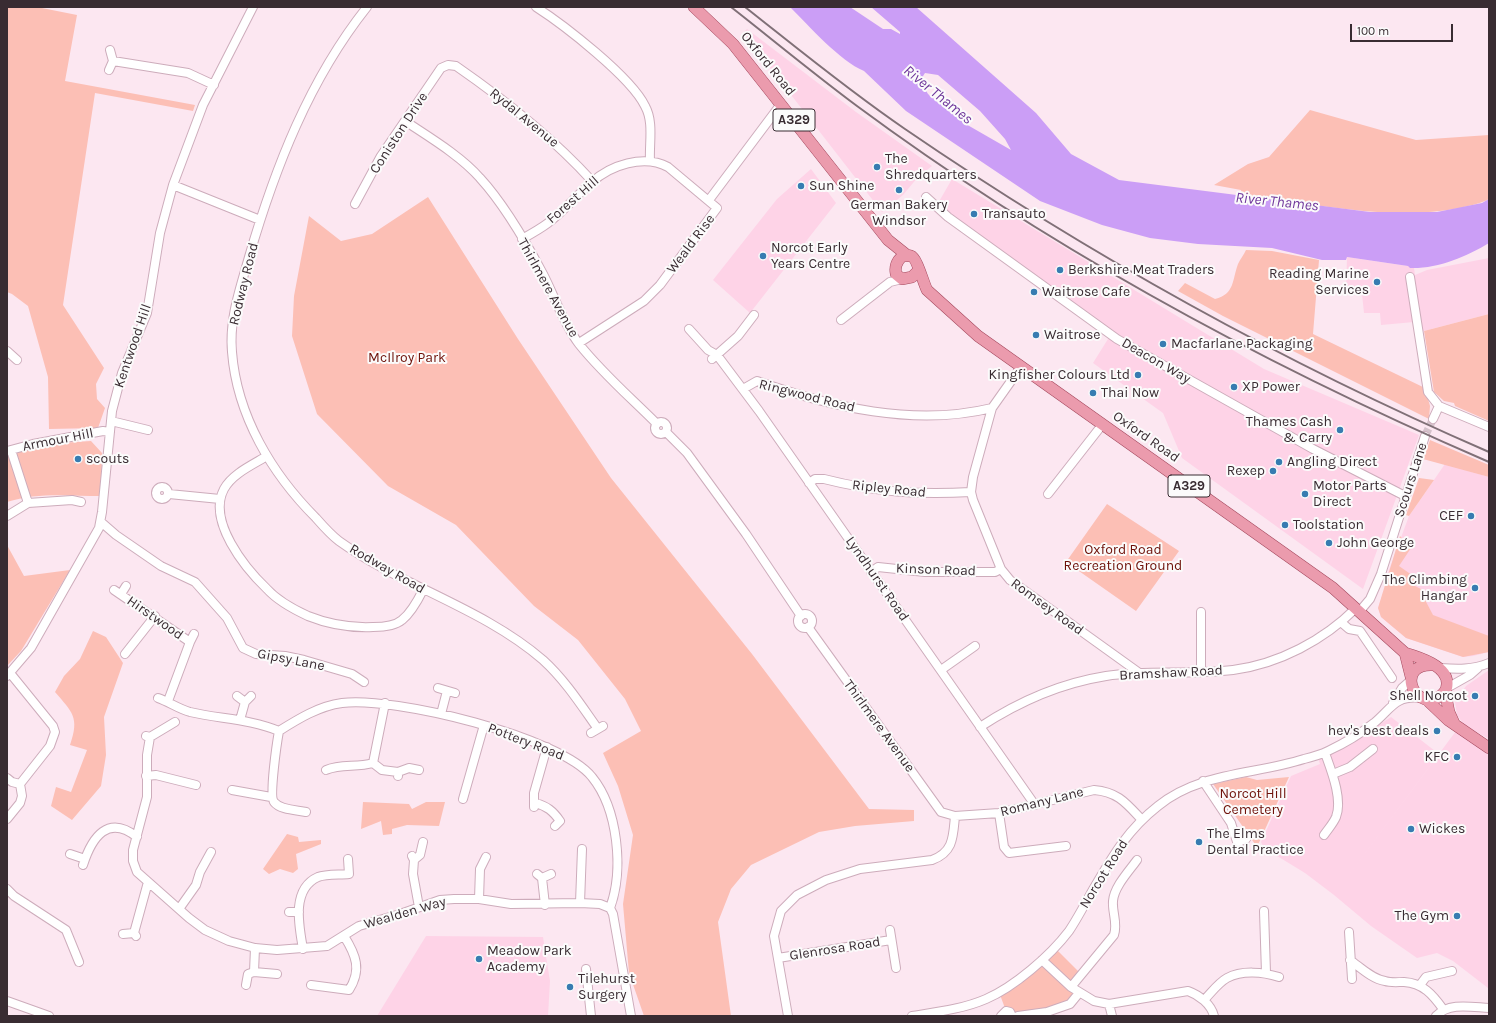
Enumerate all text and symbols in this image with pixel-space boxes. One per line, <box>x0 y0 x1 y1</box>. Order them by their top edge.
scale bar <box>1352 16 1455 42</box>
text: 100 m <box>1357 24 1389 38</box>
street label: Oxford Road <box>737 29 799 99</box>
water label: River Thames <box>900 62 976 128</box>
street label: Rydal Avenue <box>486 85 562 151</box>
street label: Coniston Drive <box>366 89 432 177</box>
road number: A329 <box>773 109 815 131</box>
place label: The Shredquarters <box>885 151 977 184</box>
marker: The Shredquarters <box>872 162 882 172</box>
street label: Forest Hill <box>543 173 603 227</box>
place label: Sun Shine <box>809 178 874 194</box>
marker: Sun Shine <box>796 181 806 191</box>
marker: German Bakery Windsor <box>894 185 904 195</box>
water label: River Thames <box>1235 189 1319 215</box>
place label: German Bakery Windsor <box>851 197 947 230</box>
place label: Transauto <box>982 206 1046 222</box>
marker: Transauto <box>969 209 979 219</box>
street label: Weald Rise <box>663 211 719 277</box>
street label: Thirlmere Avenue <box>514 236 582 340</box>
place label: Norcot Early Years Centre <box>771 240 850 272</box>
street label: Rodway Road <box>226 241 262 327</box>
marker: Norcot Early Years Centre <box>758 251 768 261</box>
place label: Berkshire Meat Traders <box>1068 262 1214 278</box>
marker: Berkshire Meat Traders <box>1055 265 1065 275</box>
place label: Reading Marine Services <box>1269 266 1369 298</box>
marker: Reading Marine Services <box>1372 277 1382 287</box>
place label: Waitrose Cafe <box>1042 284 1130 300</box>
marker: Waitrose Cafe <box>1029 287 1039 297</box>
street label: Kentwood Hill <box>111 302 155 390</box>
place label: Waitrose <box>1044 327 1100 343</box>
marker: Waitrose <box>1031 330 1041 340</box>
street label: Deacon Way <box>1118 334 1194 388</box>
place label: Macfarlane Packaging <box>1171 336 1313 352</box>
marker: Macfarlane Packaging <box>1158 339 1168 349</box>
park label: McIlroy Park <box>368 350 446 366</box>
place label: Kingfisher Colours Ltd <box>988 367 1130 383</box>
marker: Kingfisher Colours Ltd <box>1133 370 1143 380</box>
street label: Ringwood Road <box>757 376 857 416</box>
place label: XP Power <box>1242 379 1300 395</box>
marker: XP Power <box>1229 382 1239 392</box>
place label: Thai Now <box>1101 385 1159 401</box>
marker: Thai Now <box>1088 388 1098 398</box>
street label: Oxford Road <box>1109 408 1183 466</box>
place label: Thames Cash & Carry <box>1246 414 1332 446</box>
street label: Armour Hill <box>21 425 95 455</box>
marker: Thames Cash & Carry <box>1335 425 1345 435</box>
street label: Scours Lane <box>1391 441 1431 519</box>
place label: scouts <box>86 451 129 467</box>
marker: scouts <box>73 454 83 464</box>
place label: Angling Direct <box>1287 454 1377 470</box>
marker: Angling Direct <box>1274 457 1284 467</box>
place label: Rexep <box>1227 463 1265 479</box>
marker: Rexep <box>1268 466 1278 476</box>
road number: A329 <box>1168 475 1210 497</box>
street label: Ripley Road <box>851 477 927 501</box>
place label: Motor Parts Direct <box>1313 478 1387 510</box>
marker: Motor Parts Direct <box>1300 489 1310 499</box>
place label: CEF <box>1439 508 1463 524</box>
marker: CEF <box>1466 511 1476 521</box>
place label: Toolstation <box>1293 517 1364 533</box>
marker: Toolstation <box>1280 520 1290 530</box>
street label: Lyndhurst Road <box>842 533 912 625</box>
place label: John George <box>1337 535 1414 551</box>
marker: John George <box>1324 538 1334 548</box>
street label: Rodway Road <box>346 541 428 597</box>
park label: Oxford Road Recreation Ground <box>1064 542 1182 574</box>
street label: Kinson Road <box>896 560 976 580</box>
place label: The Climbing Hangar <box>1382 572 1467 604</box>
street label: Romsey Road <box>1007 575 1087 639</box>
marker: The Climbing Hangar <box>1470 583 1480 593</box>
street label: Hirstwood <box>124 592 186 644</box>
street label: Gipsy Lane <box>256 645 326 675</box>
street label: Bramshaw Road <box>1119 662 1223 684</box>
street label: Thirlmere Avenue <box>840 676 918 776</box>
place label: Shell Norcot <box>1389 688 1467 704</box>
marker: Shell Norcot <box>1470 691 1480 701</box>
street label: Pottery Road <box>486 720 566 764</box>
place label: hev's best deals <box>1328 723 1429 739</box>
marker: hev's best deals <box>1432 726 1442 736</box>
place label: KFC <box>1425 749 1449 765</box>
marker: KFC <box>1452 752 1462 762</box>
street label: Romany Lane <box>999 784 1085 820</box>
park label: Norcot Hill Cemetery <box>1219 786 1287 818</box>
place label: Wickes <box>1419 821 1465 837</box>
marker: Wickes <box>1406 824 1416 834</box>
place label: The Elms Dental Practice <box>1207 826 1304 858</box>
street label: Norcot Road <box>1076 836 1132 912</box>
marker: The Elms Dental Practice <box>1194 837 1204 847</box>
street label: Wealden Way <box>362 893 448 933</box>
place label: The Gym <box>1394 908 1449 924</box>
marker: The Gym <box>1452 911 1462 921</box>
street label: Glenrosa Road <box>788 934 882 964</box>
place label: Meadow Park Academy <box>487 943 572 976</box>
marker: Meadow Park Academy <box>474 954 484 964</box>
place label: Tilehurst Surgery <box>578 971 635 1004</box>
marker: Tilehurst Surgery <box>565 982 575 992</box>

